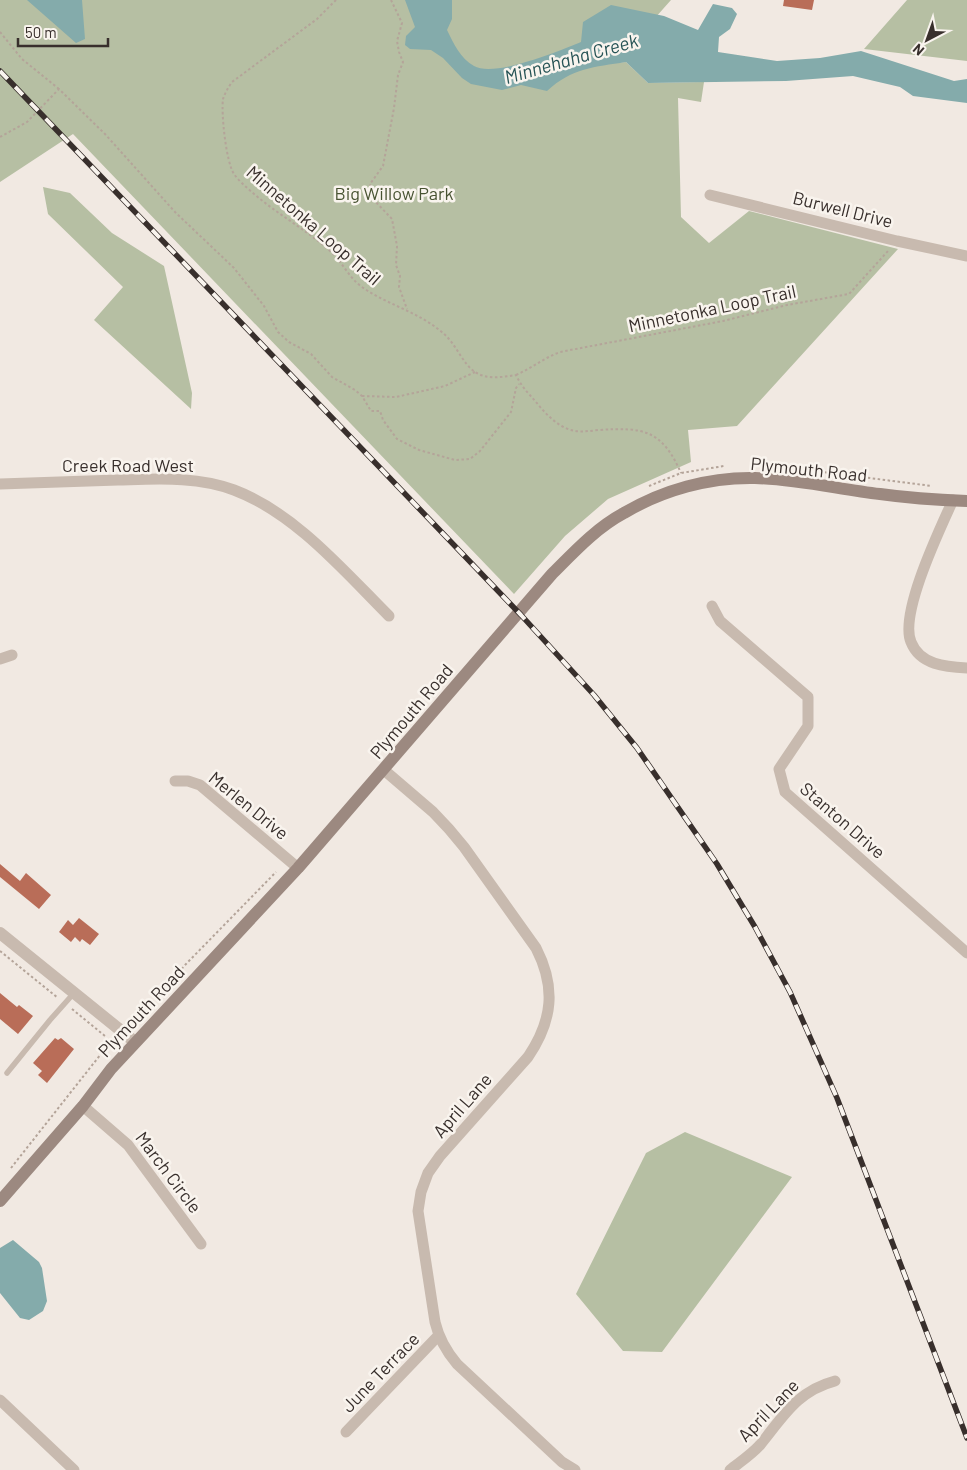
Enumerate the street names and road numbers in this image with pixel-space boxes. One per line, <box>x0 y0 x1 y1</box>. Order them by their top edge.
street label: Minnetonka Loop Trail <box>242 161 386 289</box>
street label: Burwell Drive <box>791 186 895 232</box>
street label: Minnetonka Loop Trail <box>626 279 798 337</box>
street label: Plymouth Road <box>750 452 868 486</box>
street label: Creek Road West <box>62 454 194 476</box>
street label: Plymouth Road <box>365 659 457 763</box>
street label: Merlen Drive <box>205 766 293 844</box>
street label: Stanton Drive <box>796 777 890 863</box>
street label: Plymouth Road <box>93 961 189 1061</box>
street label: April Lane <box>428 1068 496 1142</box>
street label: March Circle <box>131 1127 207 1217</box>
street label: June Terrace <box>336 1327 424 1417</box>
street label: April Lane <box>733 1374 803 1446</box>

